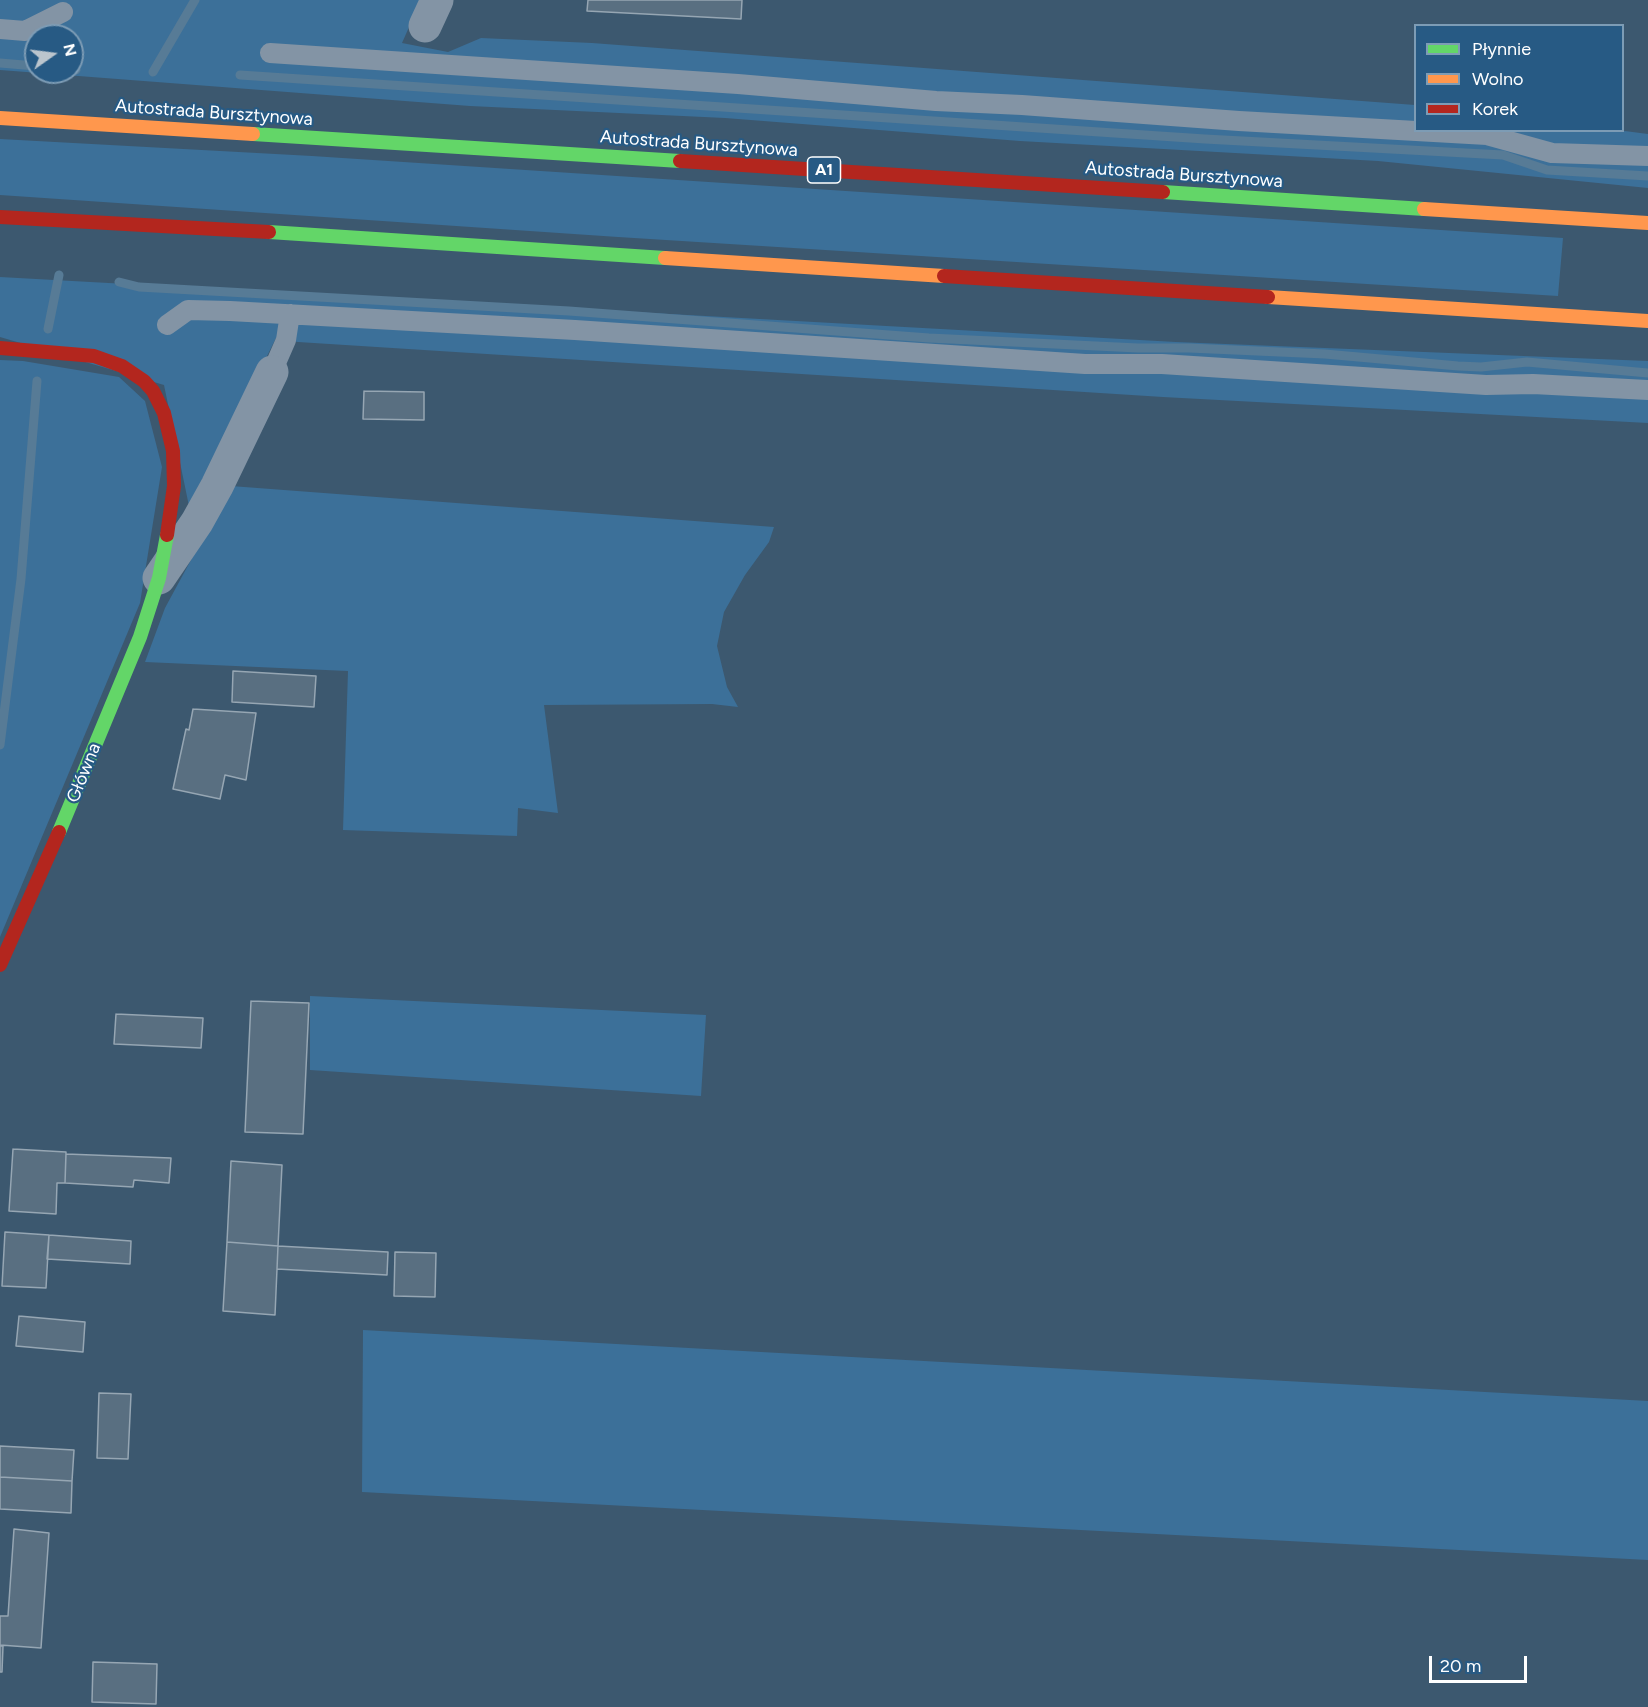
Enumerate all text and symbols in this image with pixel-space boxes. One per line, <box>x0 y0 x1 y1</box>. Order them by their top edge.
north arrow <box>24 24 84 84</box>
legend <box>1414 24 1624 132</box>
text: Płynnie <box>1472 38 1531 60</box>
text: N <box>59 42 81 58</box>
text: Wolno <box>1472 68 1523 90</box>
street label: Autostrada Bursztynowa <box>114 95 314 131</box>
text: Korek <box>1472 98 1518 120</box>
street label: Autostrada Bursztynowa <box>599 126 799 162</box>
road number: A1 <box>808 157 840 183</box>
street label: Autostrada Bursztynowa <box>1084 157 1284 193</box>
street label: Główna <box>62 740 106 806</box>
scale bar <box>1432 1644 1530 1682</box>
text: 20 m <box>1440 1655 1481 1677</box>

